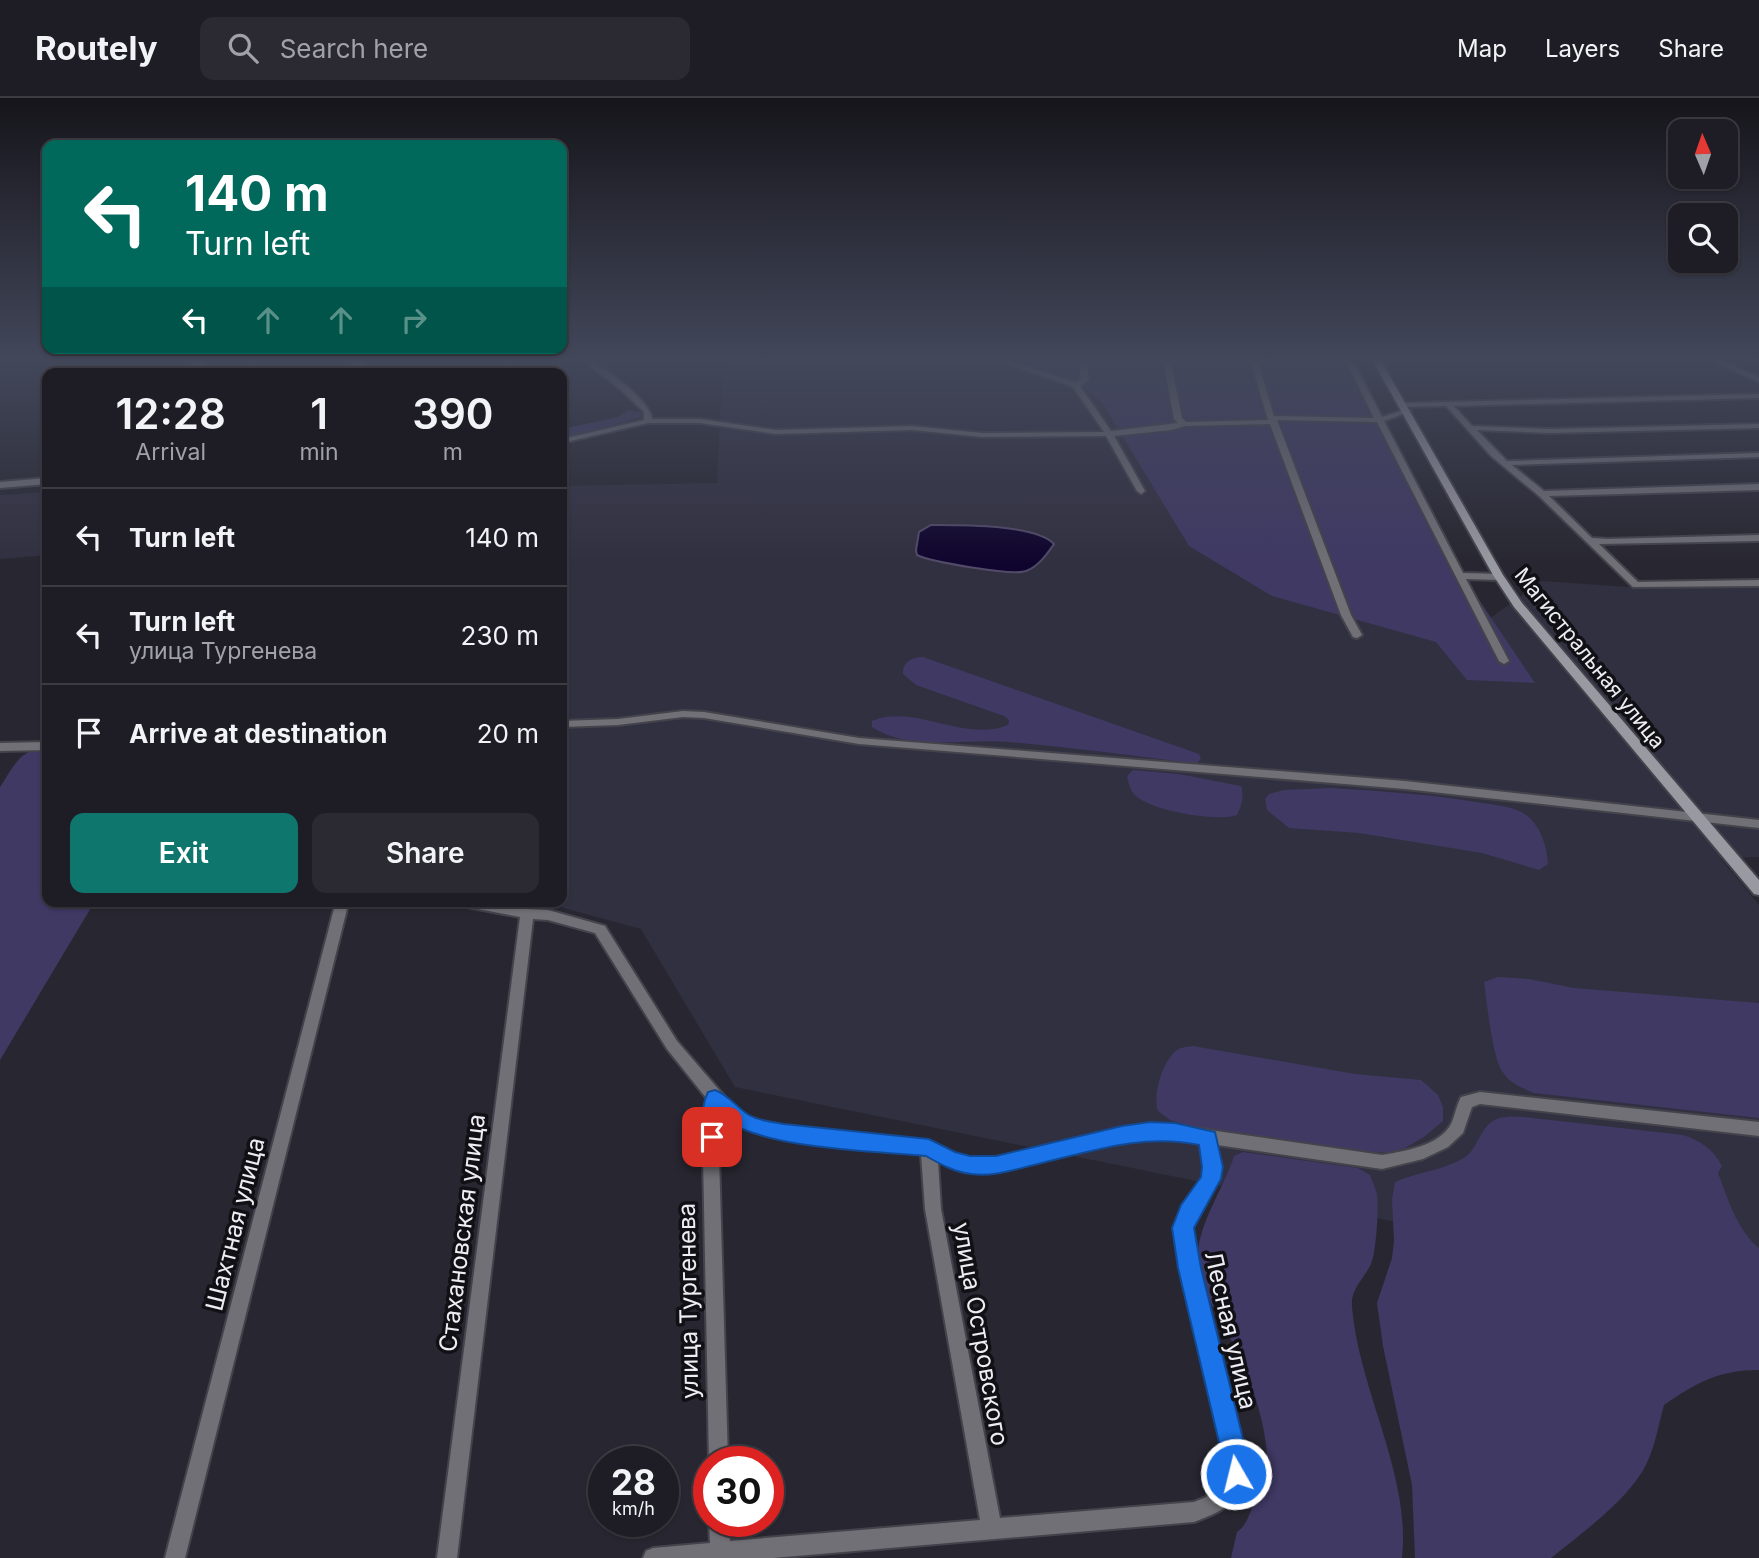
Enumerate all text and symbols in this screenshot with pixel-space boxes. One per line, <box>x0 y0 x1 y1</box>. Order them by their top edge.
search box <box>200 17 690 80</box>
text: Routely <box>35 28 158 68</box>
icon: search <box>224 29 262 67</box>
text: Search here <box>280 33 428 64</box>
text: Map <box>1457 34 1507 63</box>
text: Layers <box>1545 34 1620 63</box>
text: Share <box>1658 34 1724 63</box>
north arrow <box>1668 119 1738 189</box>
map controls <box>1668 119 1738 273</box>
text: 140 m <box>185 164 329 223</box>
icon: left <box>70 168 161 259</box>
button: search <box>1668 203 1738 273</box>
text: Turn left <box>185 224 310 263</box>
icon: left <box>176 301 214 339</box>
icon: ahead <box>249 301 287 339</box>
icon: ahead <box>322 301 360 339</box>
icon: right <box>395 301 433 339</box>
text: 12:28 <box>116 388 226 439</box>
text: 1 <box>310 388 328 439</box>
text: 390 <box>412 388 493 439</box>
text: Arrival <box>135 438 206 466</box>
text: min <box>299 438 339 466</box>
text: m <box>443 438 463 466</box>
icon: left <box>70 518 108 556</box>
text: Turn left <box>129 522 235 553</box>
text: 140 m <box>465 522 539 553</box>
street label: Магистральная улица <box>1510 563 1670 753</box>
text: Turn left <box>129 606 235 637</box>
icon: left <box>70 616 108 654</box>
text: 230 m <box>461 620 539 651</box>
text: улица Тургенева <box>129 637 317 665</box>
icon: arrive <box>70 714 108 752</box>
text: Arrive at destination <box>129 718 388 749</box>
text: 20 m <box>477 718 539 749</box>
button: Exit <box>70 813 298 893</box>
button: Share <box>312 813 539 893</box>
pin <box>682 1107 742 1167</box>
street label: Стахановская улица <box>433 1112 491 1354</box>
icon: arrive <box>693 1118 731 1156</box>
street label: Шахтная улица <box>199 1134 271 1314</box>
street label: улица Тургенева <box>672 1203 704 1399</box>
street label: улица Островского <box>947 1220 1015 1448</box>
street label: Лесная улица <box>1199 1248 1263 1412</box>
position arrow <box>1199 1437 1273 1511</box>
speed limit sign: 30 <box>693 1446 784 1537</box>
text: 28 <box>611 1461 656 1503</box>
text: km/h <box>612 1498 655 1519</box>

